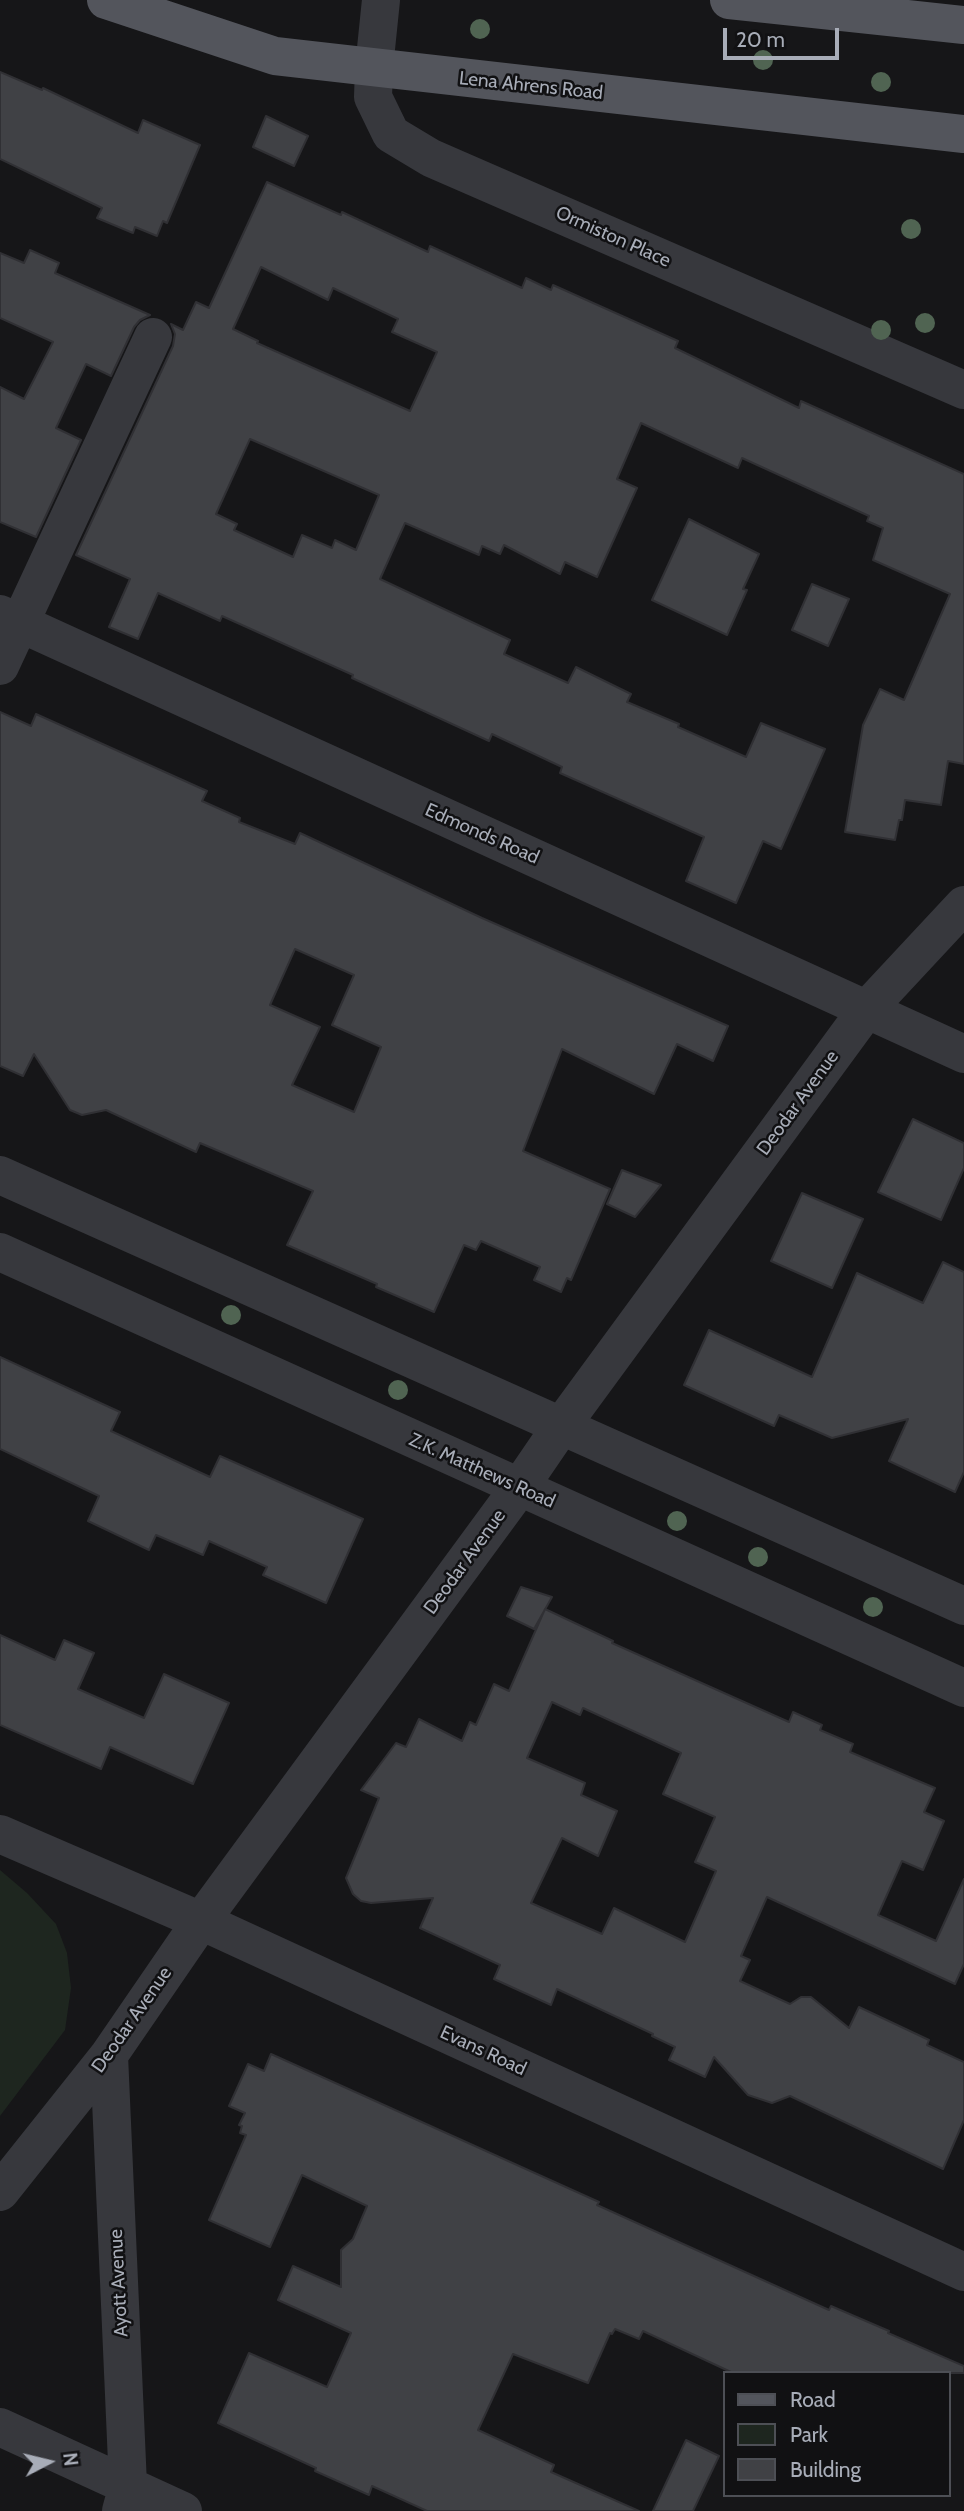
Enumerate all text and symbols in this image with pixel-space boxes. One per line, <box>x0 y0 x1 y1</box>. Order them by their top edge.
scale bar <box>726 14 842 58</box>
text: 20 m <box>736 27 785 52</box>
street label: Lena Ahrens Road <box>458 67 604 105</box>
street label: Ormiston Place <box>552 202 674 272</box>
street label: Edmonds Road <box>421 799 543 869</box>
street label: Deodar Avenue <box>752 1046 844 1160</box>
street label: Z.K. Matthews Road <box>405 1429 559 1513</box>
street label: Deodar Avenue <box>419 1505 511 1619</box>
street label: Deodar Avenue <box>87 1963 177 2077</box>
street label: Evans Road <box>436 2021 530 2081</box>
street label: Ayott Avenue <box>105 2228 133 2338</box>
legend <box>722 2371 950 2497</box>
text: Road <box>790 2387 836 2412</box>
text: Park <box>790 2422 828 2447</box>
north arrow <box>14 2427 84 2497</box>
text: N <box>58 2451 83 2467</box>
text: Building <box>790 2457 861 2482</box>

